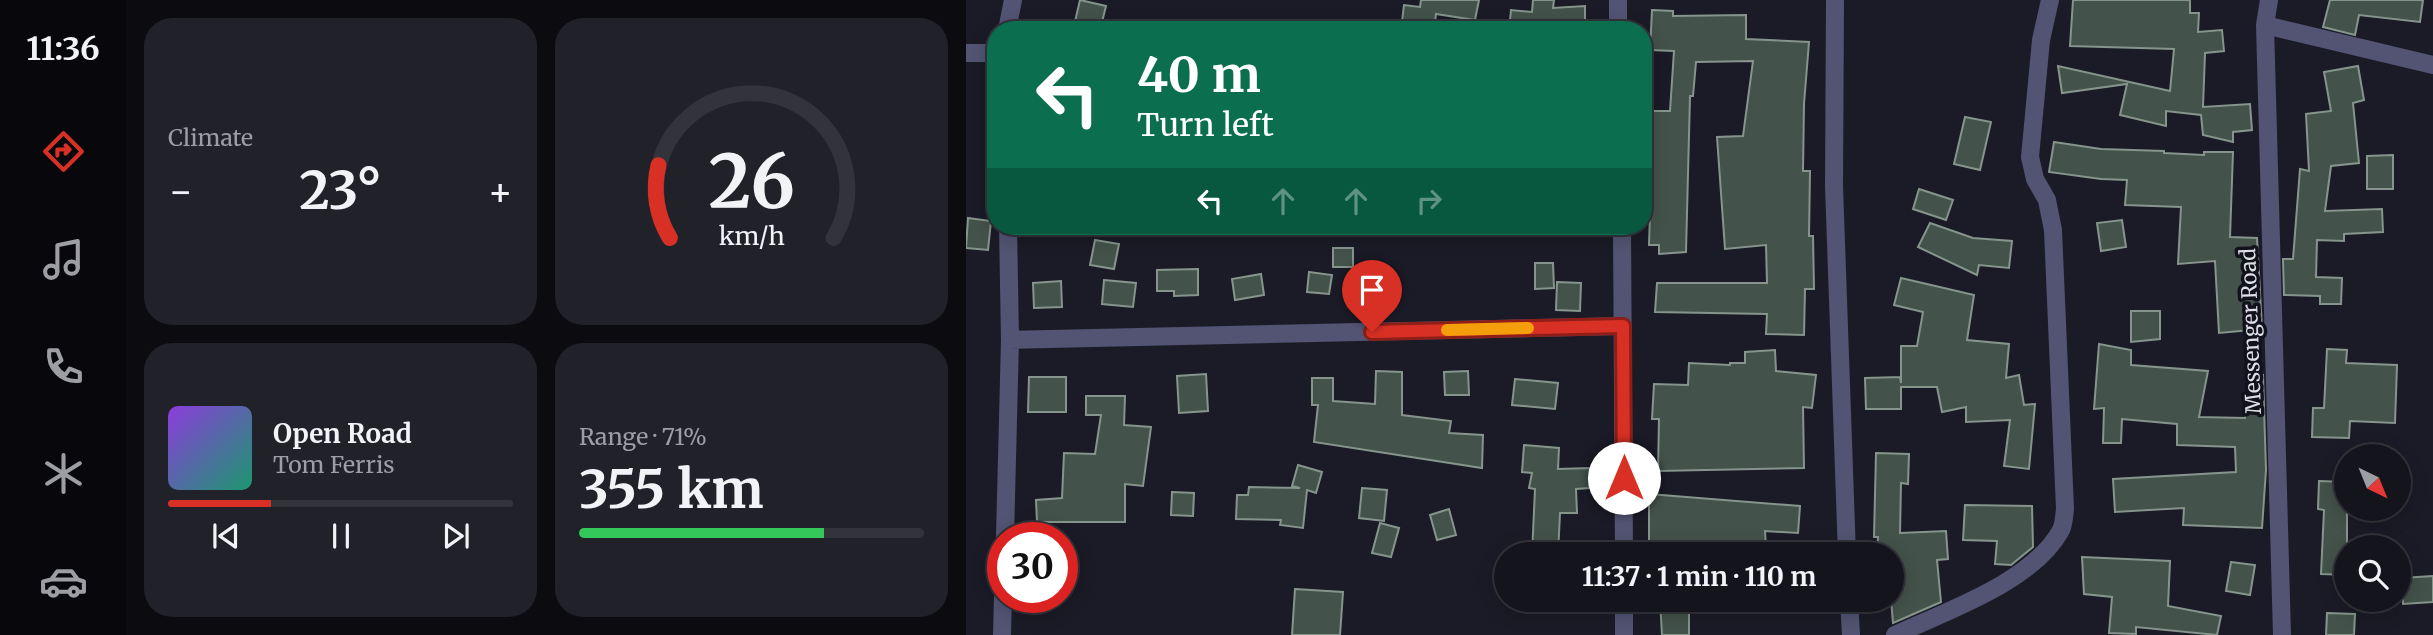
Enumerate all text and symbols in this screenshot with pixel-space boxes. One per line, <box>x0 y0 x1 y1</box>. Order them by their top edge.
text: 11:36 <box>26 29 100 69</box>
text: 40 m <box>1137 44 1261 105</box>
icon: left <box>1022 49 1113 140</box>
text: Turn left <box>1137 105 1274 145</box>
text: Climate <box>168 123 253 152</box>
icon: directions <box>39 127 88 176</box>
text: 26 <box>708 136 795 228</box>
text: 23° <box>299 158 382 223</box>
text: − <box>168 168 193 215</box>
text: + <box>488 168 513 215</box>
icon: left <box>1191 182 1229 220</box>
icon: ahead <box>1264 182 1302 220</box>
icon: ahead <box>1337 182 1375 220</box>
icon: right <box>1410 182 1448 220</box>
text: km/h <box>718 219 785 251</box>
icon: music <box>39 235 88 284</box>
street label: Messenger Road <box>2234 247 2267 414</box>
pin <box>1342 260 1402 332</box>
icon: arrive <box>1353 271 1391 309</box>
icon: phone <box>39 342 88 391</box>
text: Open Road <box>273 417 412 450</box>
text: Range · 71% <box>579 422 707 451</box>
position arrow <box>1587 441 1661 515</box>
north arrow <box>2334 444 2412 522</box>
map controls <box>2334 444 2411 612</box>
icon: climate <box>39 449 88 498</box>
text: Tom Ferris <box>273 450 395 479</box>
text: 355 km <box>579 457 763 522</box>
icon: previous <box>207 517 245 555</box>
icon: pause <box>322 517 360 555</box>
icon: next <box>437 517 475 555</box>
speed limit sign: 30 <box>987 522 1078 613</box>
button: search <box>2334 535 2411 612</box>
icon: car <box>39 557 88 606</box>
text: 11:37 · 1 min · 110 m <box>1582 560 1816 593</box>

